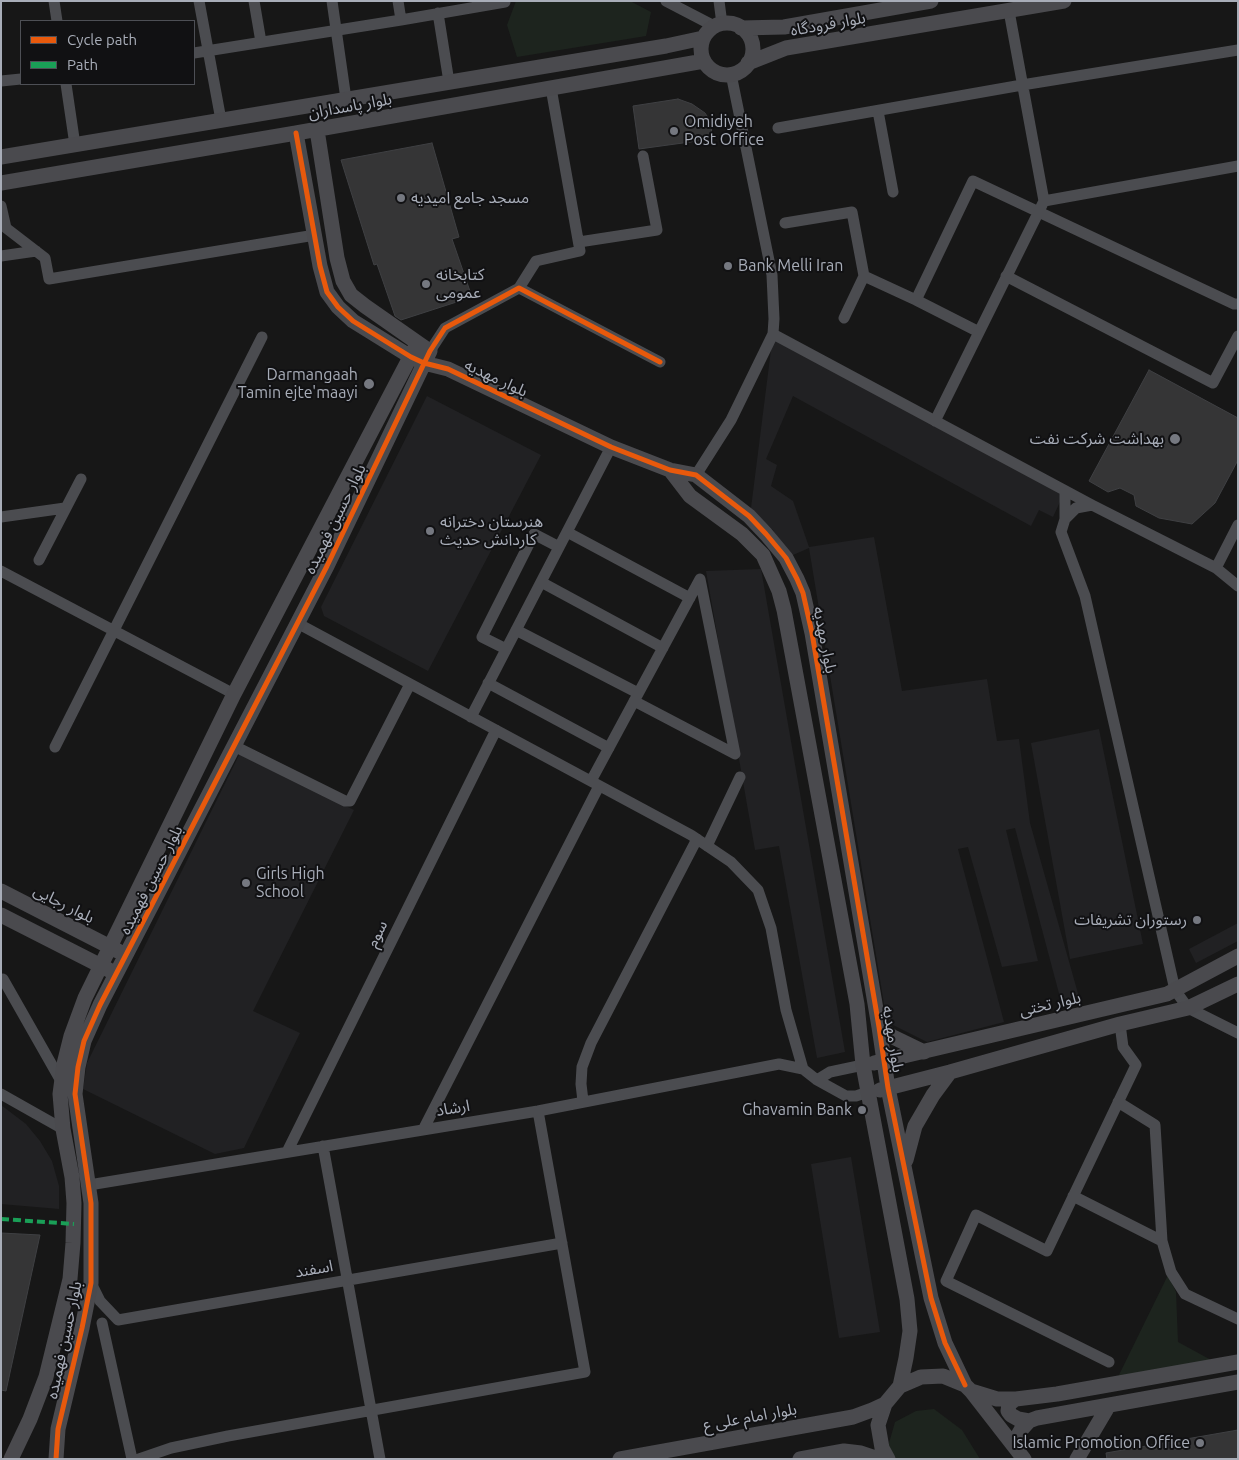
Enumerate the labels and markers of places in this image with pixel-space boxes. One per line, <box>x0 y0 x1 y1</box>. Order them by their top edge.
place label: Omidiyeh Post Office <box>684 112 764 150</box>
marker: Omidiyeh Post Office <box>668 125 680 137</box>
place label: مسجد جامع امیدیه <box>411 188 529 208</box>
marker: مسجد جامع امیدیه <box>395 192 407 204</box>
place label: Bank Melli Iran <box>738 256 843 276</box>
marker: Bank Melli Iran <box>722 260 734 272</box>
place label: کتابخانه عمومی <box>436 265 484 303</box>
marker: کتابخانه عمومی <box>420 278 432 290</box>
place label: Darmangaah Tamin ejte'maayi <box>238 365 358 403</box>
marker: Darmangaah Tamin ejte'maayi <box>362 377 376 391</box>
place label: بهداشت شرکت نفت <box>1030 429 1164 449</box>
marker: بهداشت شرکت نفت <box>1168 432 1182 446</box>
place label: هنرستان دخترانه کاردانش حدیث <box>440 512 543 550</box>
marker: هنرستان دخترانه کاردانش حدیث <box>424 525 436 537</box>
place label: Girls High School <box>256 864 325 902</box>
marker: Girls High School <box>240 877 252 889</box>
place label: رستوران تشریفات <box>1074 910 1187 930</box>
marker: رستوران تشریفات <box>1191 914 1203 926</box>
place label: Ghavamin Bank <box>742 1100 852 1120</box>
marker: Ghavamin Bank <box>856 1104 868 1116</box>
place label: Islamic Promotion Office <box>1013 1433 1190 1453</box>
marker: Islamic Promotion Office <box>1194 1437 1206 1449</box>

